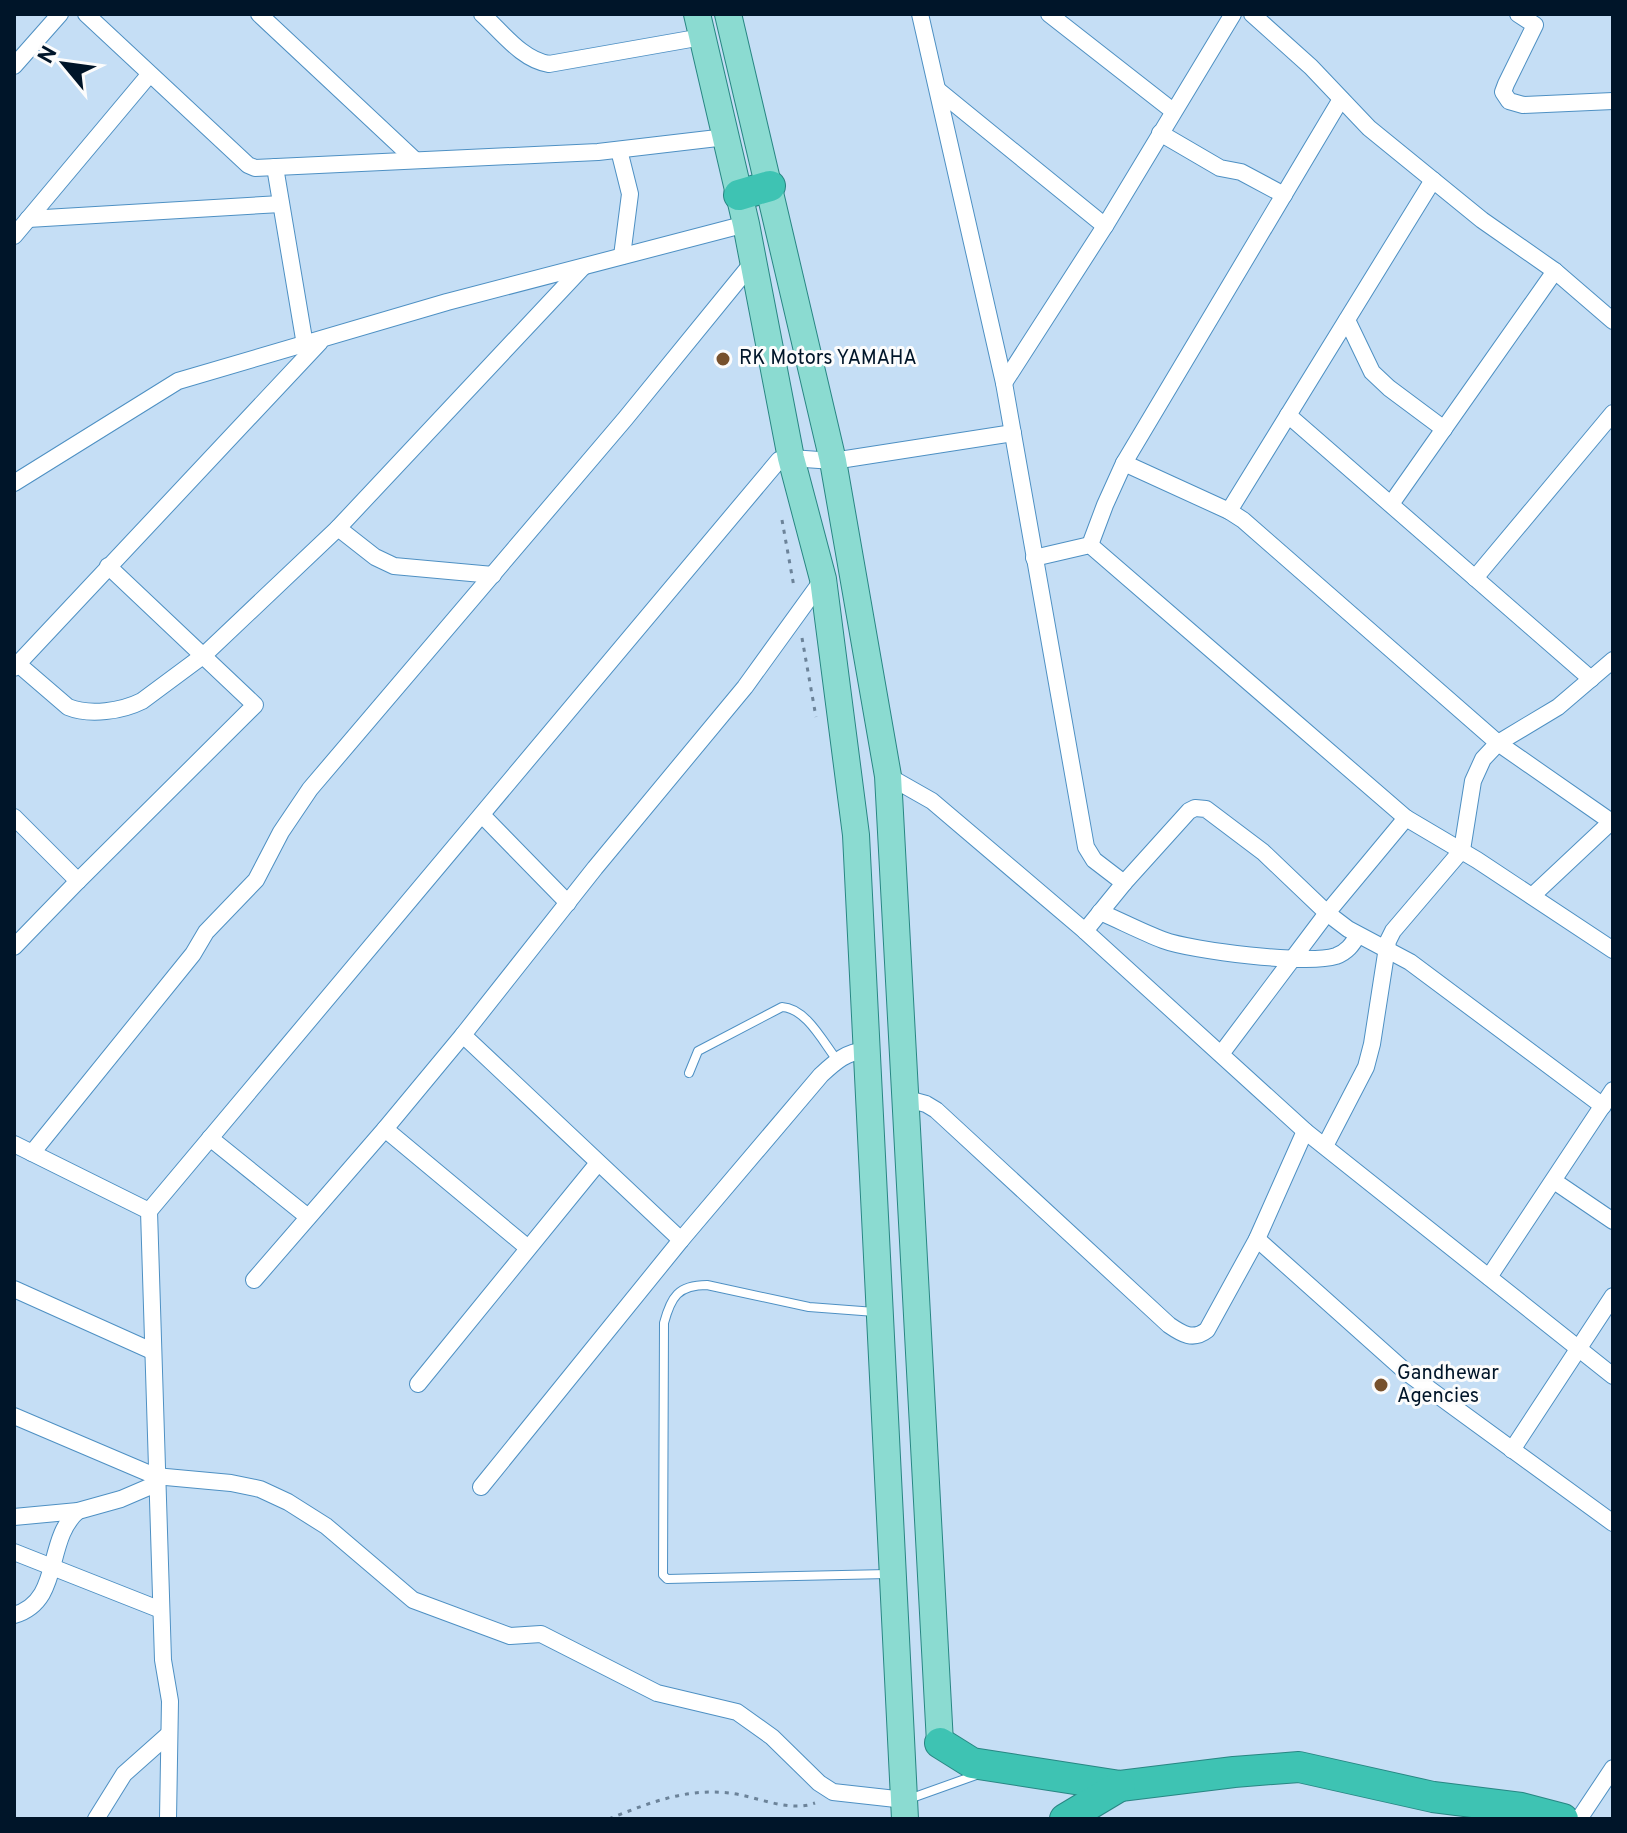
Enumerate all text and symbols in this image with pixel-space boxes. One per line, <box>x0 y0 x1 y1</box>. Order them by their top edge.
north arrow <box>24 24 104 104</box>
text: N <box>33 42 64 69</box>
place label: RK Motors YAMAHA <box>739 346 917 372</box>
marker: RK Motors YAMAHA <box>714 350 732 368</box>
place label: Gandhewar Agencies <box>1397 1361 1499 1410</box>
marker: Gandhewar Agencies <box>1372 1376 1390 1394</box>

